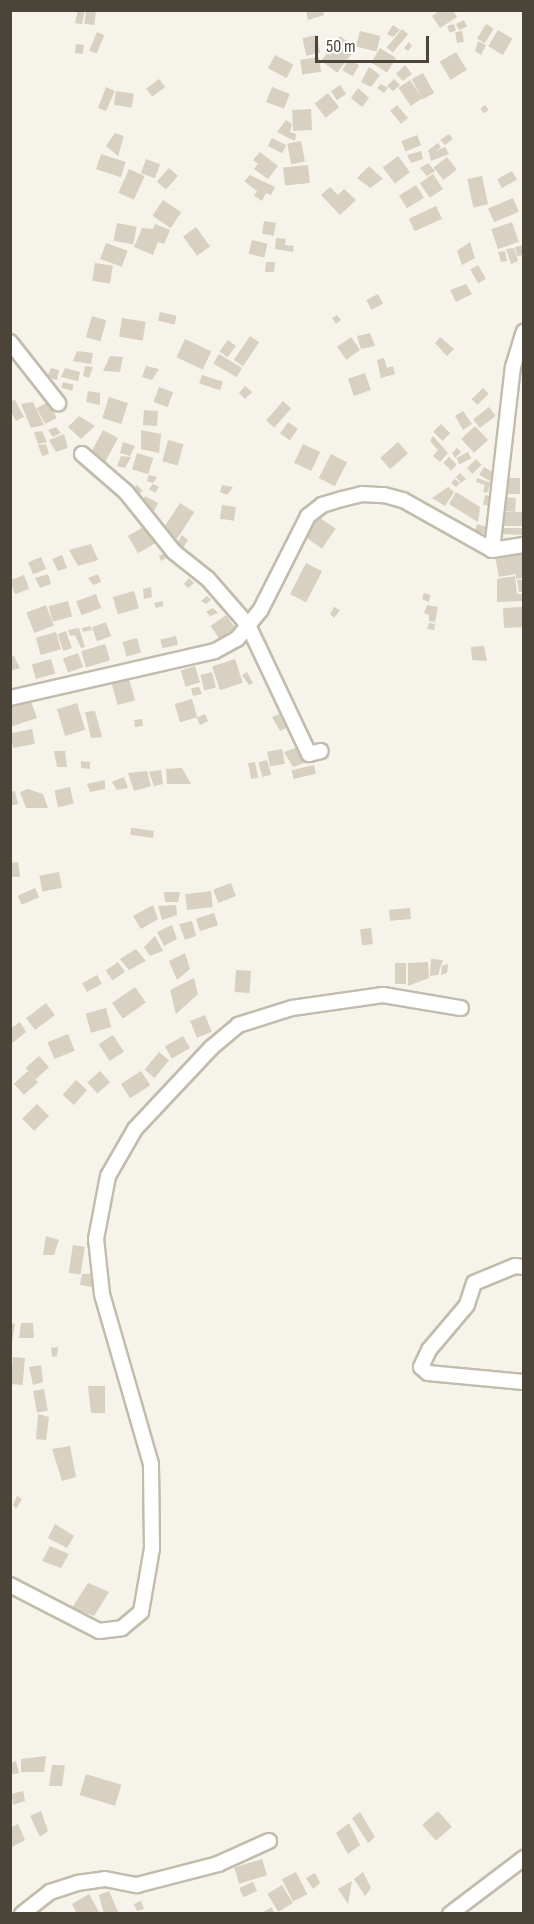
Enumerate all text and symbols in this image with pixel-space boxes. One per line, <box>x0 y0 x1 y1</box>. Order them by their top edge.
scale bar <box>318 24 432 62</box>
text: 50 m <box>326 36 356 57</box>

